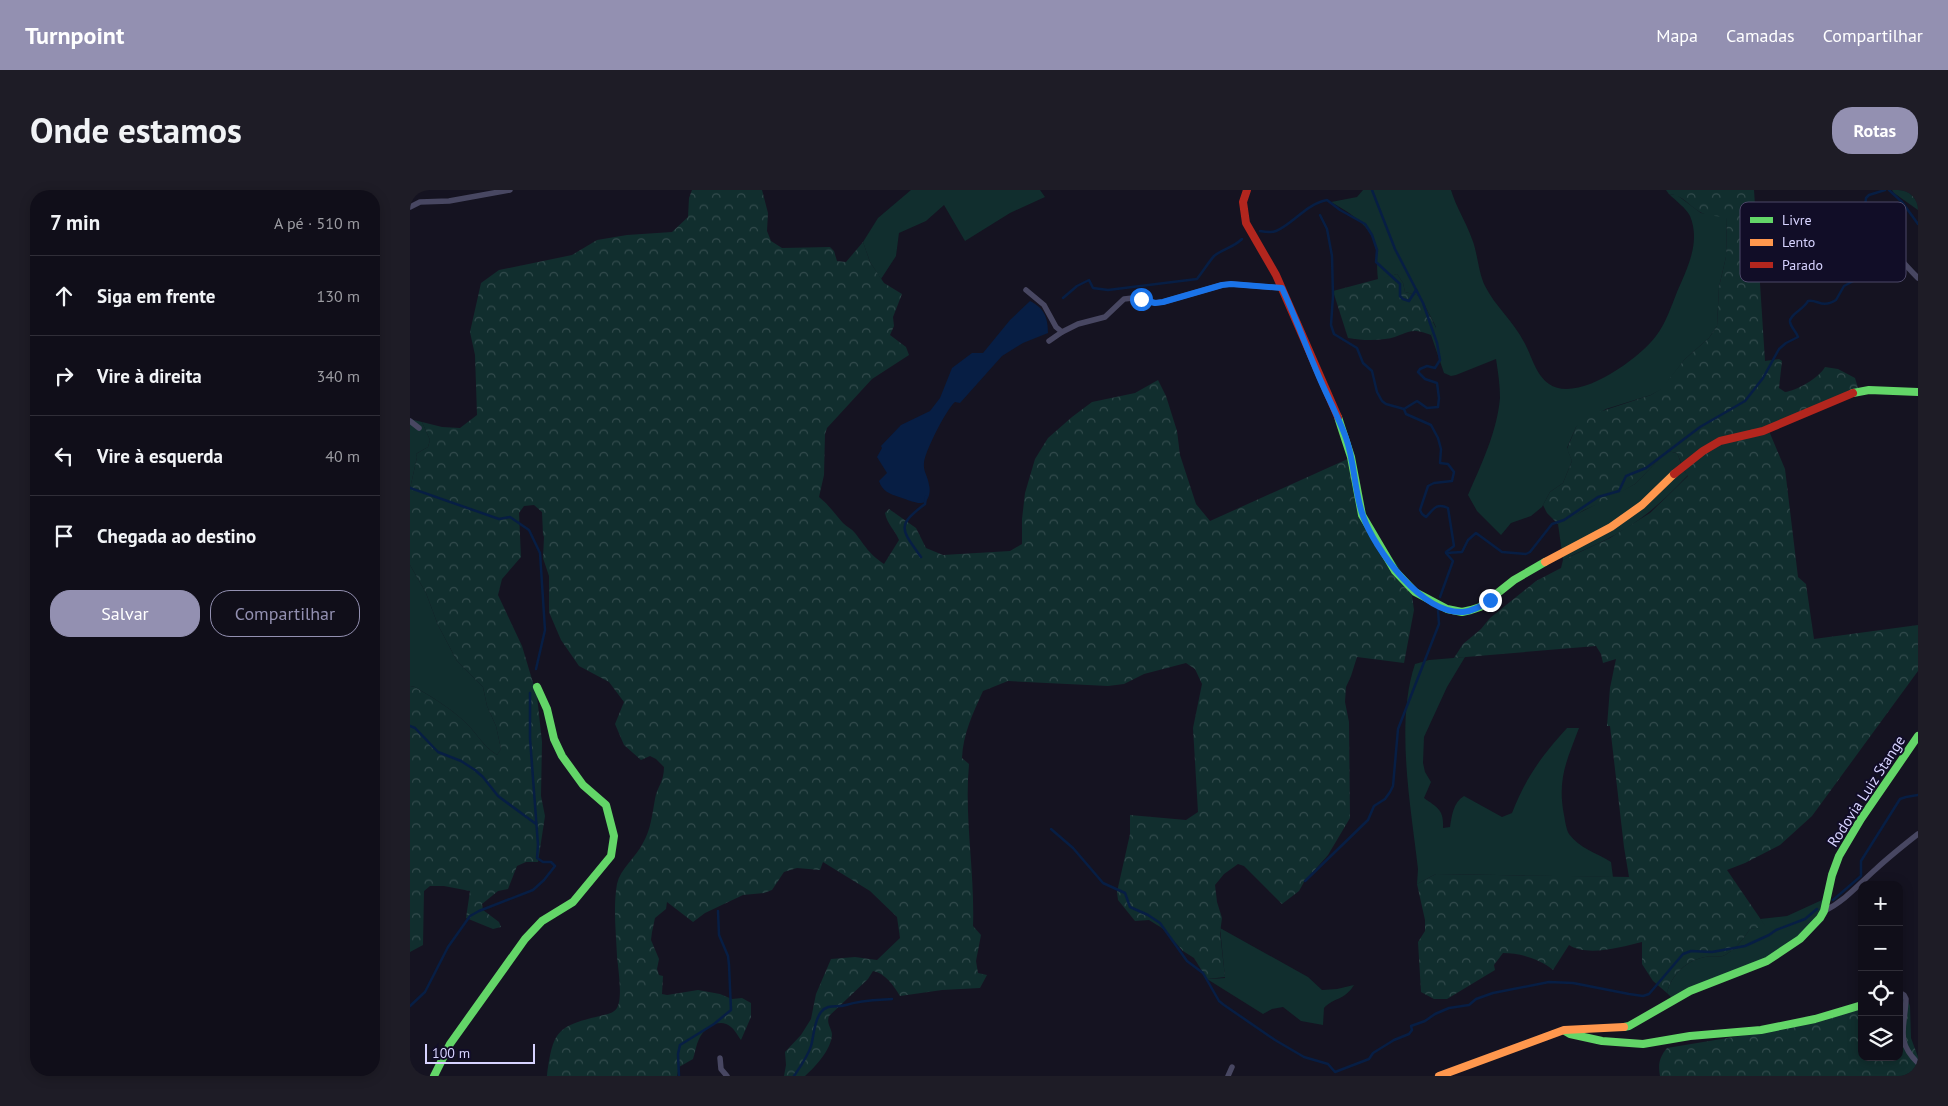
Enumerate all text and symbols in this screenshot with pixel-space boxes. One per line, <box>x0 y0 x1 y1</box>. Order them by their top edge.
text: Turnpoint <box>25 20 124 51</box>
text: Mapa <box>1656 24 1698 47</box>
text: Camadas <box>1726 24 1795 47</box>
text: Compartilhar <box>1823 24 1923 47</box>
text: Onde estamos <box>30 107 242 153</box>
button: Rotas <box>1832 107 1918 154</box>
legend <box>1740 202 1906 282</box>
text: 7 min <box>50 209 100 236</box>
text: Livre <box>1782 211 1812 229</box>
text: A pé · 510 m <box>274 213 360 233</box>
text: Lento <box>1782 233 1815 251</box>
text: Parado <box>1782 256 1823 274</box>
icon: ahead <box>50 282 78 310</box>
text: Siga em frente <box>97 284 215 308</box>
text: 130 m <box>317 286 360 306</box>
route start <box>1130 288 1153 311</box>
icon: right <box>50 362 78 390</box>
text: Vire à direita <box>97 364 202 388</box>
text: 340 m <box>317 366 360 386</box>
icon: left <box>50 442 78 470</box>
text: Vire à esquerda <box>97 444 223 468</box>
text: 40 m <box>325 446 360 466</box>
icon: arrive <box>50 522 78 550</box>
text: Chegada ao destino <box>97 524 256 548</box>
route end <box>1479 589 1502 612</box>
button: Salvar <box>50 590 200 637</box>
button: Compartilhar <box>210 590 360 637</box>
street label: Rodovia Luiz Stange <box>1823 732 1909 850</box>
map controls <box>1858 881 1903 1061</box>
button: + <box>1858 881 1903 926</box>
button: − <box>1858 926 1903 971</box>
button: locate <box>1858 971 1903 1016</box>
button: layers <box>1858 1016 1903 1061</box>
scale bar <box>425 1041 535 1064</box>
text: 100 m <box>432 1044 470 1062</box>

